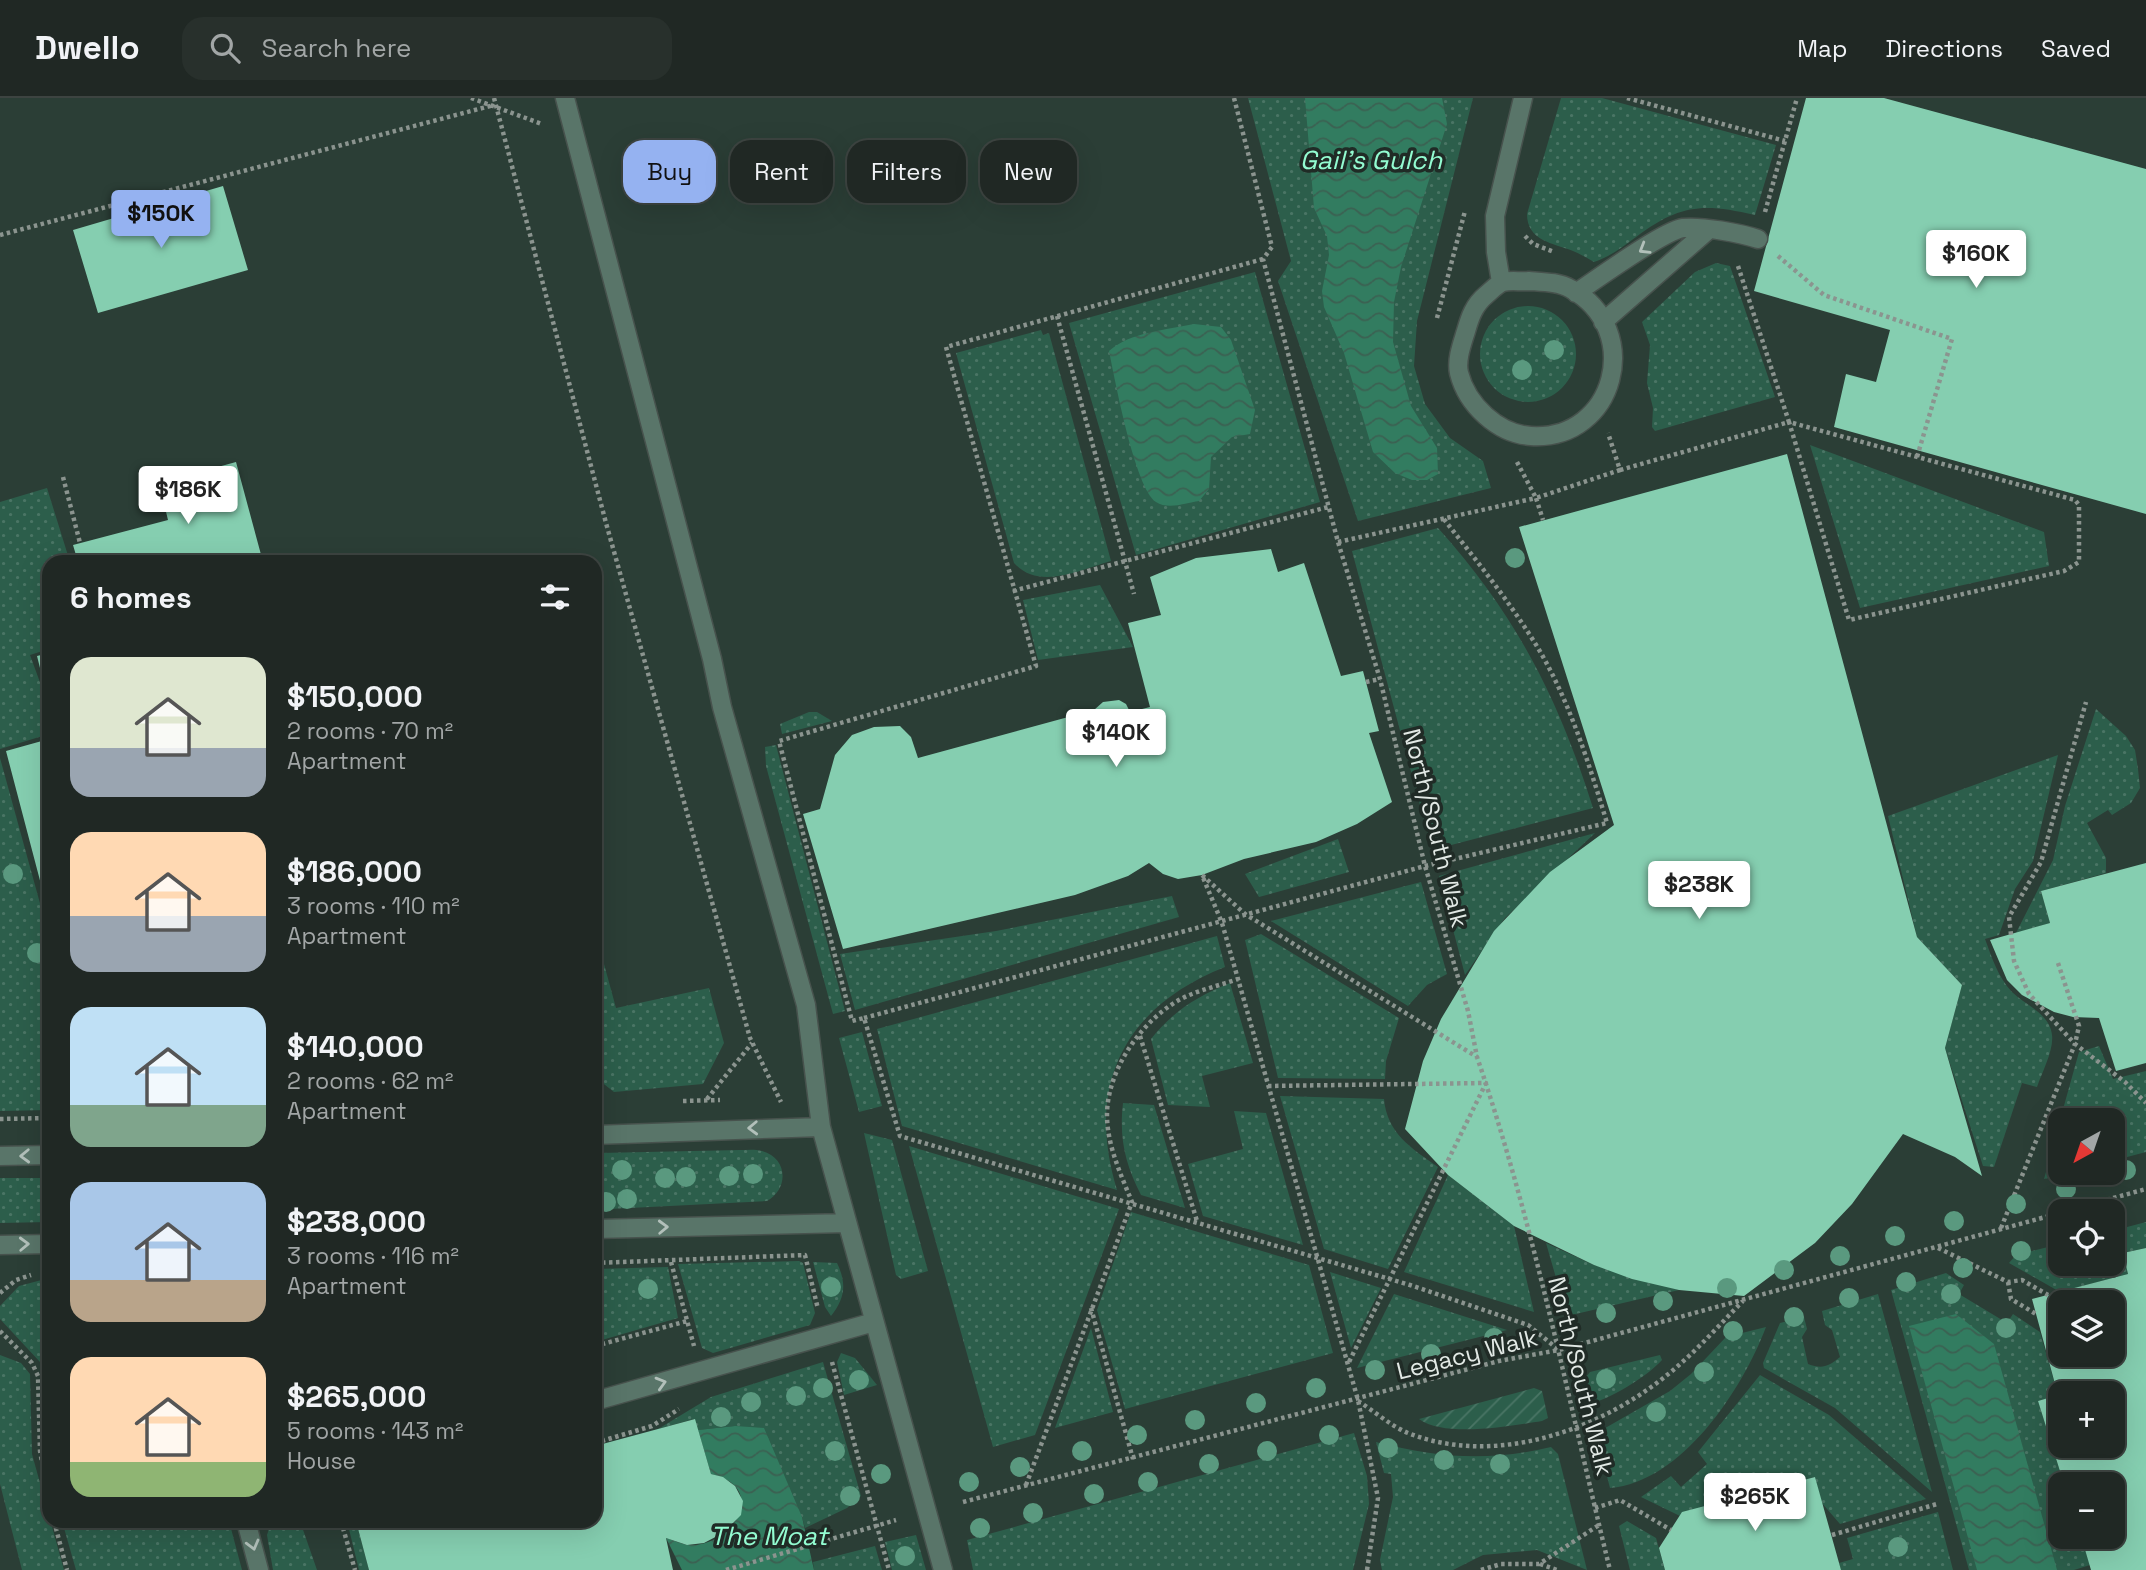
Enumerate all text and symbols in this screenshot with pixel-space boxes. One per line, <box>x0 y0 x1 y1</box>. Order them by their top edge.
search box <box>182 17 672 80</box>
text: Dwello <box>35 27 140 69</box>
icon: search <box>206 29 244 67</box>
text: Search here <box>262 31 411 65</box>
text: Map <box>1797 33 1847 64</box>
text: Directions <box>1885 33 2003 64</box>
text: Saved <box>2041 33 2111 64</box>
chip: Buy <box>623 140 716 203</box>
chip: Rent <box>730 140 833 203</box>
chip: Filters <box>847 140 966 203</box>
chip: New <box>980 140 1077 203</box>
water label: Gail's Gulch <box>1300 143 1443 177</box>
pin: $150K <box>112 190 210 250</box>
text: $150K <box>127 198 195 228</box>
pin: $160K <box>1927 230 2025 290</box>
text: $160K <box>1942 238 2010 268</box>
one-way arrow <box>1639 241 1651 254</box>
pin: $186K <box>139 466 237 526</box>
text: $186K <box>155 474 221 504</box>
text: 6 homes <box>70 578 192 617</box>
icon: filters <box>536 578 574 616</box>
text: $150,000 <box>287 677 423 716</box>
icon: home <box>126 685 210 769</box>
pin: $140K <box>1067 710 1165 769</box>
text: 2 rooms · 70 m² <box>287 716 453 746</box>
text: $140K <box>1082 717 1150 747</box>
street label: North/South Walk <box>1396 725 1476 931</box>
text: Apartment <box>287 746 407 776</box>
text: $186,000 <box>287 852 422 891</box>
icon: home <box>126 860 210 944</box>
pin: $238K <box>1650 862 1748 921</box>
text: $238K <box>1664 869 1734 899</box>
text: 3 rooms · 110 m² <box>287 891 460 921</box>
text: Apartment <box>287 921 407 951</box>
text: $140,000 <box>287 1027 424 1066</box>
icon: home <box>126 1035 210 1119</box>
text: 2 rooms · 62 m² <box>287 1066 453 1096</box>
text: Apartment <box>287 1096 407 1126</box>
north arrow <box>2048 1108 2124 1185</box>
map controls <box>2048 1108 2125 1549</box>
one-way arrow <box>747 1121 758 1136</box>
one-way arrow <box>19 1148 30 1163</box>
button: locate <box>2048 1199 2125 1276</box>
text: $238,000 <box>287 1202 426 1241</box>
icon: home <box>126 1210 210 1294</box>
one-way arrow <box>658 1219 669 1234</box>
one-way arrow <box>19 1237 30 1252</box>
text: 3 rooms · 116 m² <box>287 1241 459 1271</box>
text: Apartment <box>287 1271 407 1301</box>
street label: North/South Walk <box>1541 1273 1621 1479</box>
button: layers <box>2048 1290 2125 1367</box>
street label: Legacy Walk <box>1393 1321 1541 1387</box>
one-way arrow <box>655 1376 667 1391</box>
text: $265,000 <box>287 1377 426 1416</box>
button: + <box>2048 1381 2125 1458</box>
icon: home <box>126 1385 210 1469</box>
text: 5 rooms · 143 m² <box>287 1416 463 1446</box>
text: House <box>287 1446 356 1476</box>
button: − <box>2048 1472 2125 1549</box>
pin: $265K <box>1706 1474 1804 1533</box>
text: $265K <box>1720 1481 1790 1511</box>
water label: The Moat <box>710 1519 830 1553</box>
one-way arrow <box>245 1539 259 1551</box>

